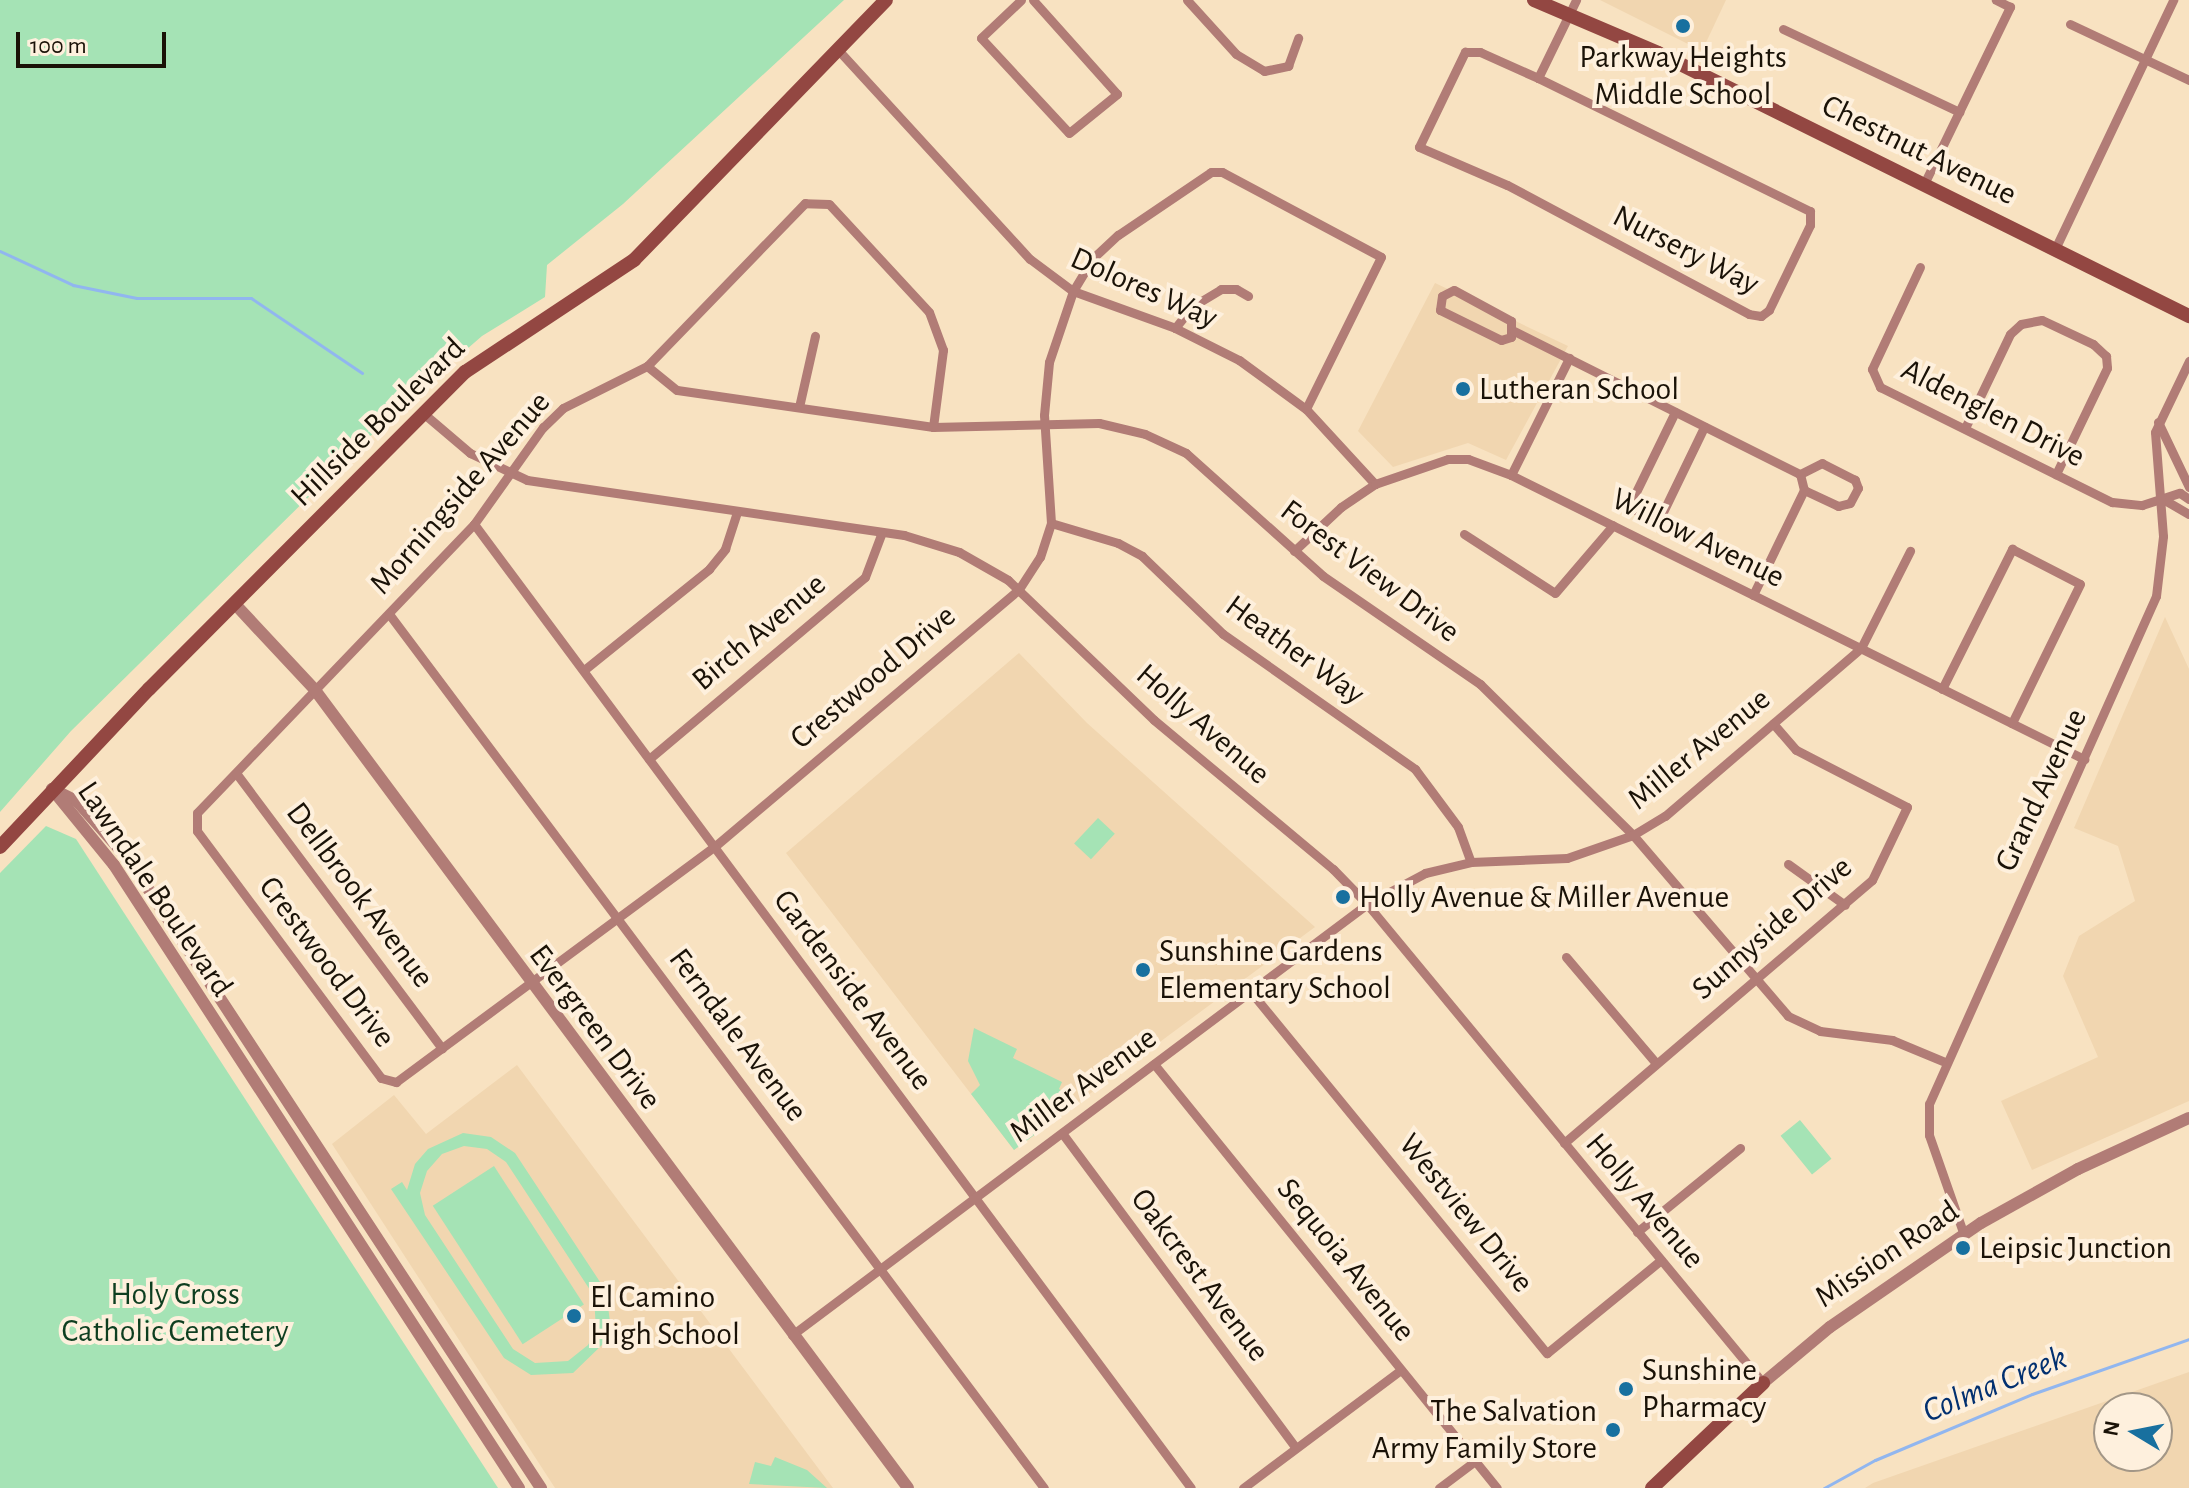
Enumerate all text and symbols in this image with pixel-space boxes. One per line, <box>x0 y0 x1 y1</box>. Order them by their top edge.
scale bar <box>20 16 170 66</box>
marker: Parkway Heights Middle School <box>1674 17 1692 35</box>
text: 100 m <box>30 34 87 58</box>
place label: Parkway Heights Middle School <box>1579 39 1787 114</box>
street label: Chestnut Avenue <box>1815 86 2023 214</box>
street label: Nursery Way <box>1606 197 1766 303</box>
street label: Dolores Way <box>1065 239 1223 337</box>
street label: Hillside Boulevard <box>283 329 473 515</box>
street label: Aldenglen Drive <box>1895 350 2091 476</box>
place label: Lutheran School <box>1479 370 1679 408</box>
marker: Lutheran School <box>1454 380 1472 398</box>
street label: Morningside Avenue <box>361 384 559 602</box>
street label: Willow Avenue <box>1605 480 1791 596</box>
street label: Forest View Drive <box>1273 491 1467 651</box>
street label: Birch Avenue <box>684 565 834 699</box>
street label: Heather Way <box>1218 587 1372 713</box>
street label: Crestwood Drive <box>782 597 964 757</box>
street label: Holly Avenue <box>1128 655 1278 793</box>
street label: Miller Avenue <box>1620 680 1778 818</box>
street label: Grand Avenue <box>1987 703 2095 877</box>
street label: Lawndale Boulevard <box>69 774 241 1004</box>
street label: Dellbrook Avenue <box>278 795 442 995</box>
street label: Sunnyside Drive <box>1684 848 1860 1008</box>
street label: Crestwood Drive <box>250 869 404 1055</box>
place label: Holly Avenue & Miller Avenue <box>1359 878 1729 916</box>
street label: Gardenside Avenue <box>765 882 941 1098</box>
marker: Holly Avenue & Miller Avenue <box>1334 888 1352 906</box>
place label: Sunshine Gardens Elementary School <box>1159 933 1391 1008</box>
street label: Evergreen Drive <box>521 937 669 1117</box>
street label: Ferndale Avenue <box>660 941 816 1129</box>
marker: Sunshine Gardens Elementary School <box>1134 961 1152 979</box>
street label: Miller Avenue <box>1002 1019 1164 1151</box>
street label: Holly Avenue <box>1577 1125 1713 1277</box>
street label: Westview Drive <box>1390 1126 1542 1300</box>
street label: Sequoia Avenue <box>1269 1171 1423 1349</box>
street label: Oakcrest Avenue <box>1122 1181 1278 1369</box>
street label: Mission Road <box>1808 1192 1966 1316</box>
place label: Leipsic Junction <box>1979 1229 2172 1267</box>
marker: Leipsic Junction <box>1954 1239 1972 1257</box>
park label: Holy Cross Catholic Cemetery <box>61 1276 289 1351</box>
place label: El Camino High School <box>590 1279 740 1354</box>
marker: El Camino High School <box>565 1307 583 1325</box>
water label: Colma Creek <box>1917 1338 2073 1432</box>
place label: Sunshine Pharmacy <box>1642 1352 1766 1427</box>
marker: Sunshine Pharmacy <box>1617 1380 1635 1398</box>
north arrow <box>2093 1392 2173 1472</box>
place label: The Salvation Army Family Store <box>1372 1393 1597 1468</box>
text: N <box>2099 1419 2123 1438</box>
marker: The Salvation Army Family Store <box>1604 1421 1622 1439</box>

